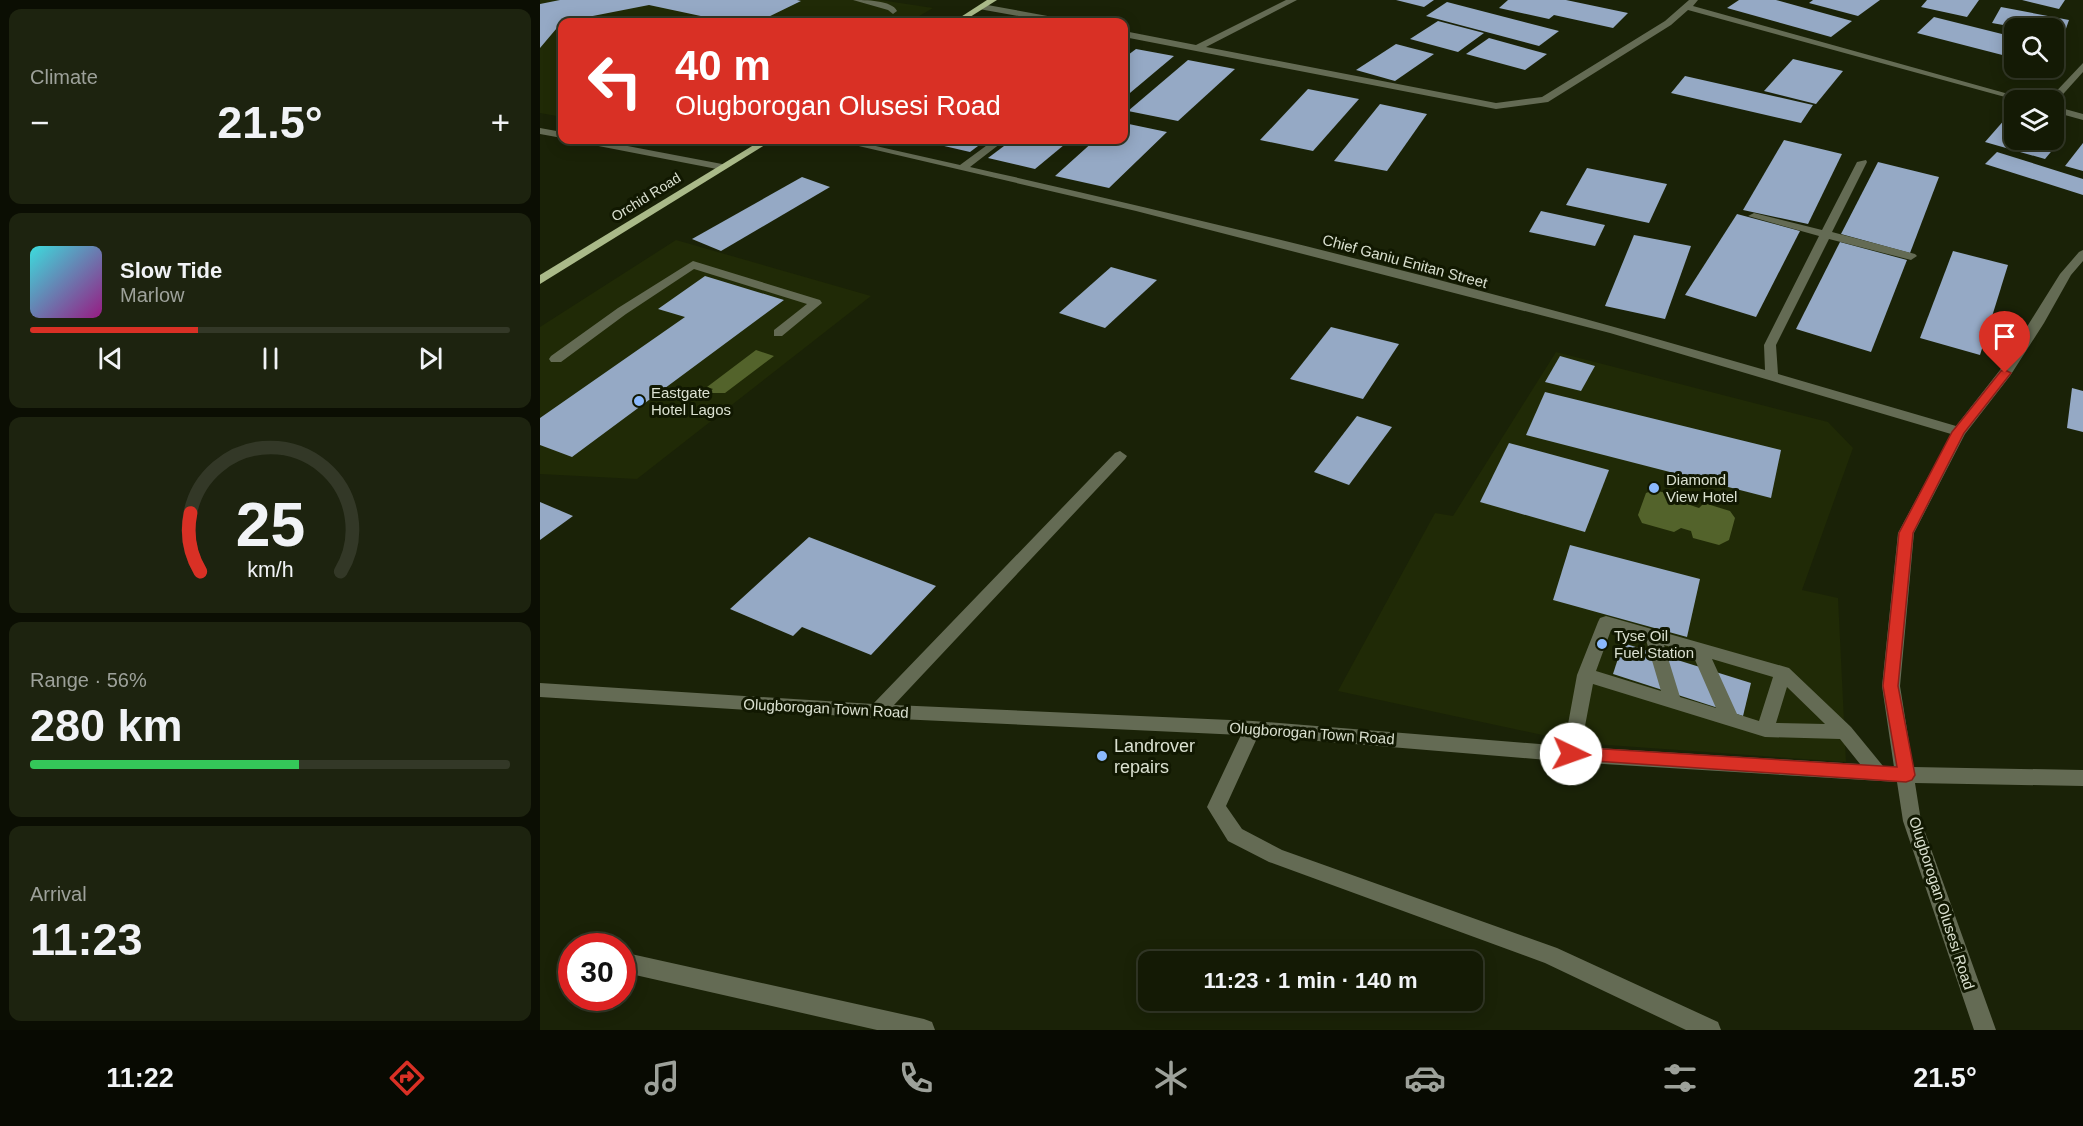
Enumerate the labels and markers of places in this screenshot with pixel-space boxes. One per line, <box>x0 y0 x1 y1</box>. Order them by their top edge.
pin <box>1979 311 2030 373</box>
place label: Eastgate Hotel Lagos <box>651 384 731 418</box>
marker: Eastgate Hotel Lagos <box>632 394 646 408</box>
place label: Diamond View Hotel <box>1666 471 1737 505</box>
marker: Diamond View Hotel <box>1647 481 1661 495</box>
place label: Tyse Oil Fuel Station <box>1614 627 1694 661</box>
marker: Tyse Oil Fuel Station <box>1595 637 1609 651</box>
place label: Landrover repairs <box>1114 736 1195 777</box>
marker: Landrover repairs <box>1095 749 1109 763</box>

